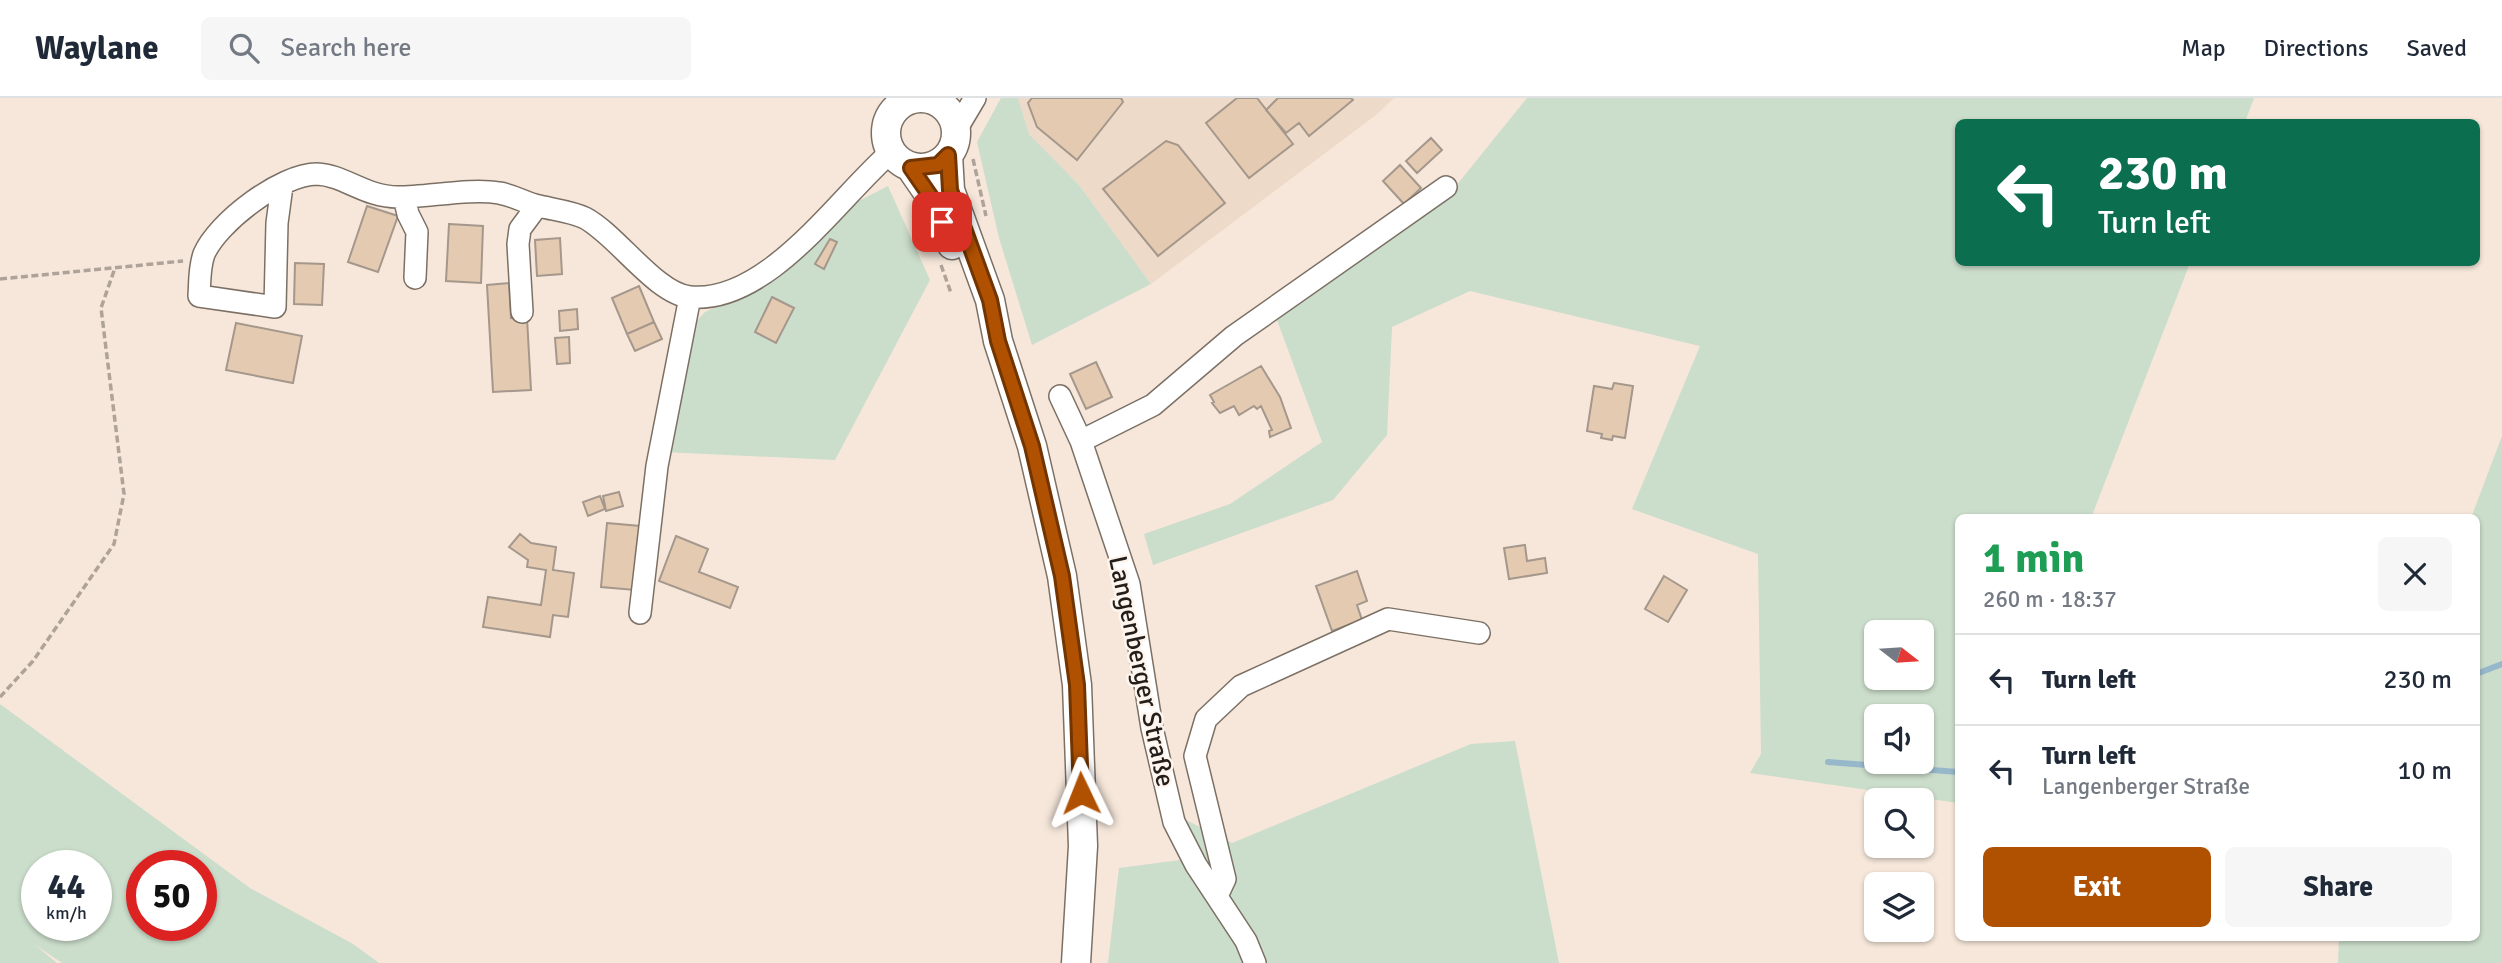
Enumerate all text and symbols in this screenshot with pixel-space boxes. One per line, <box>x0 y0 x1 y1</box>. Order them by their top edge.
search box <box>201 17 691 80</box>
text: Waylane <box>35 28 159 69</box>
icon: search <box>225 29 263 67</box>
text: Search here <box>281 32 412 64</box>
text: Map <box>2181 33 2226 63</box>
text: Directions <box>2264 33 2369 63</box>
text: Saved <box>2407 33 2467 63</box>
text: 230 m <box>2098 143 2228 203</box>
icon: left <box>1983 147 2074 238</box>
pin <box>912 192 972 252</box>
icon: arrive <box>923 203 961 241</box>
text: Turn left <box>2098 203 2211 242</box>
text: 1 min <box>1983 533 2084 584</box>
button: close <box>2378 537 2452 611</box>
street label: Langenberger Straße <box>1101 553 1181 790</box>
text: 260 m · 18:37 <box>1983 585 2117 614</box>
north arrow <box>1864 620 1934 690</box>
map controls <box>1864 620 1934 942</box>
icon: left <box>1983 661 2021 699</box>
text: Turn left <box>2042 664 2136 696</box>
text: 230 m <box>2383 664 2452 696</box>
button: sound <box>1864 704 1934 774</box>
text: Turn left <box>2042 740 2136 772</box>
icon: left <box>1983 752 2021 790</box>
text: 10 m <box>2397 755 2452 787</box>
position arrow <box>1044 756 1118 830</box>
text: Langenberger Straße <box>2042 772 2250 801</box>
button: search <box>1864 788 1934 858</box>
button: Exit <box>1983 847 2211 927</box>
button: Share <box>2225 847 2452 927</box>
speed limit sign: 50 <box>126 850 217 941</box>
text: 44 <box>48 865 85 908</box>
button: layers <box>1864 872 1934 942</box>
text: km/h <box>46 902 87 924</box>

